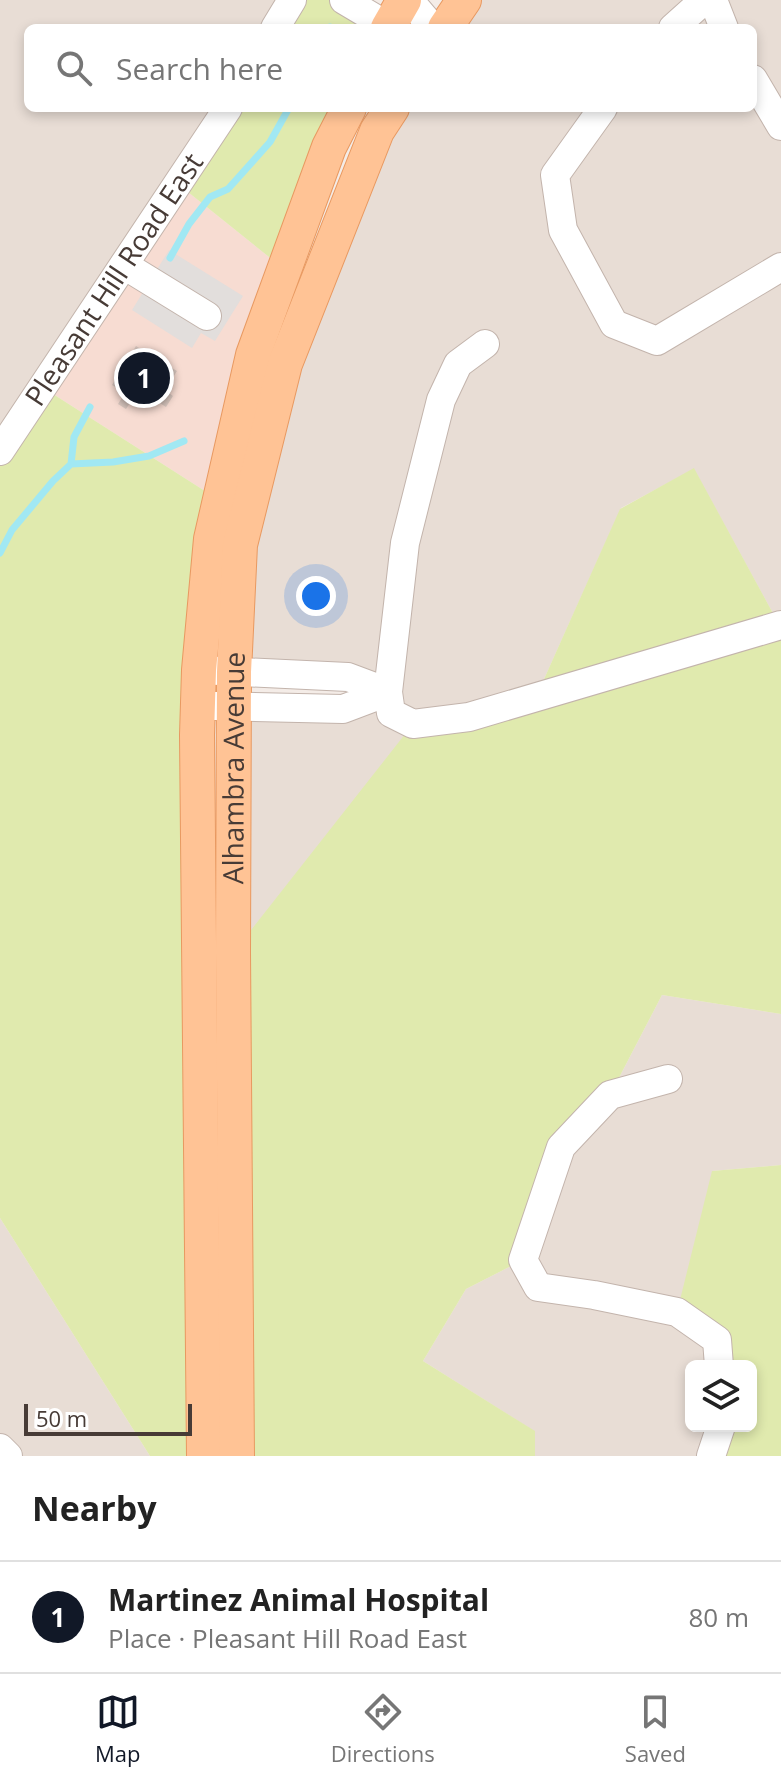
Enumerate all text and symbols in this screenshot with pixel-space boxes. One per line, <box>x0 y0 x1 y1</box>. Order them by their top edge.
search box <box>24 24 757 112</box>
icon: search <box>52 46 96 90</box>
text: Search here <box>116 48 283 89</box>
street label: Pleasant Hill Road East <box>15 145 211 413</box>
pin: 1 <box>118 348 170 408</box>
your location <box>296 576 336 616</box>
street label: Alhambra Avenue <box>213 651 253 884</box>
map controls <box>685 1360 757 1432</box>
button: layers <box>685 1360 757 1432</box>
scale bar <box>24 1400 192 1436</box>
text: 50 m <box>36 1403 87 1433</box>
text: Nearby <box>32 1485 157 1531</box>
text: Martinez Animal Hospital <box>108 1579 489 1620</box>
text: 1 <box>51 1599 65 1635</box>
text: 80 m <box>688 1599 749 1635</box>
text: Place · Pleasant Hill Road East <box>108 1620 467 1656</box>
tab: Map <box>95 1690 141 1768</box>
tab: Directions <box>331 1690 435 1768</box>
tab: Saved <box>625 1690 686 1768</box>

